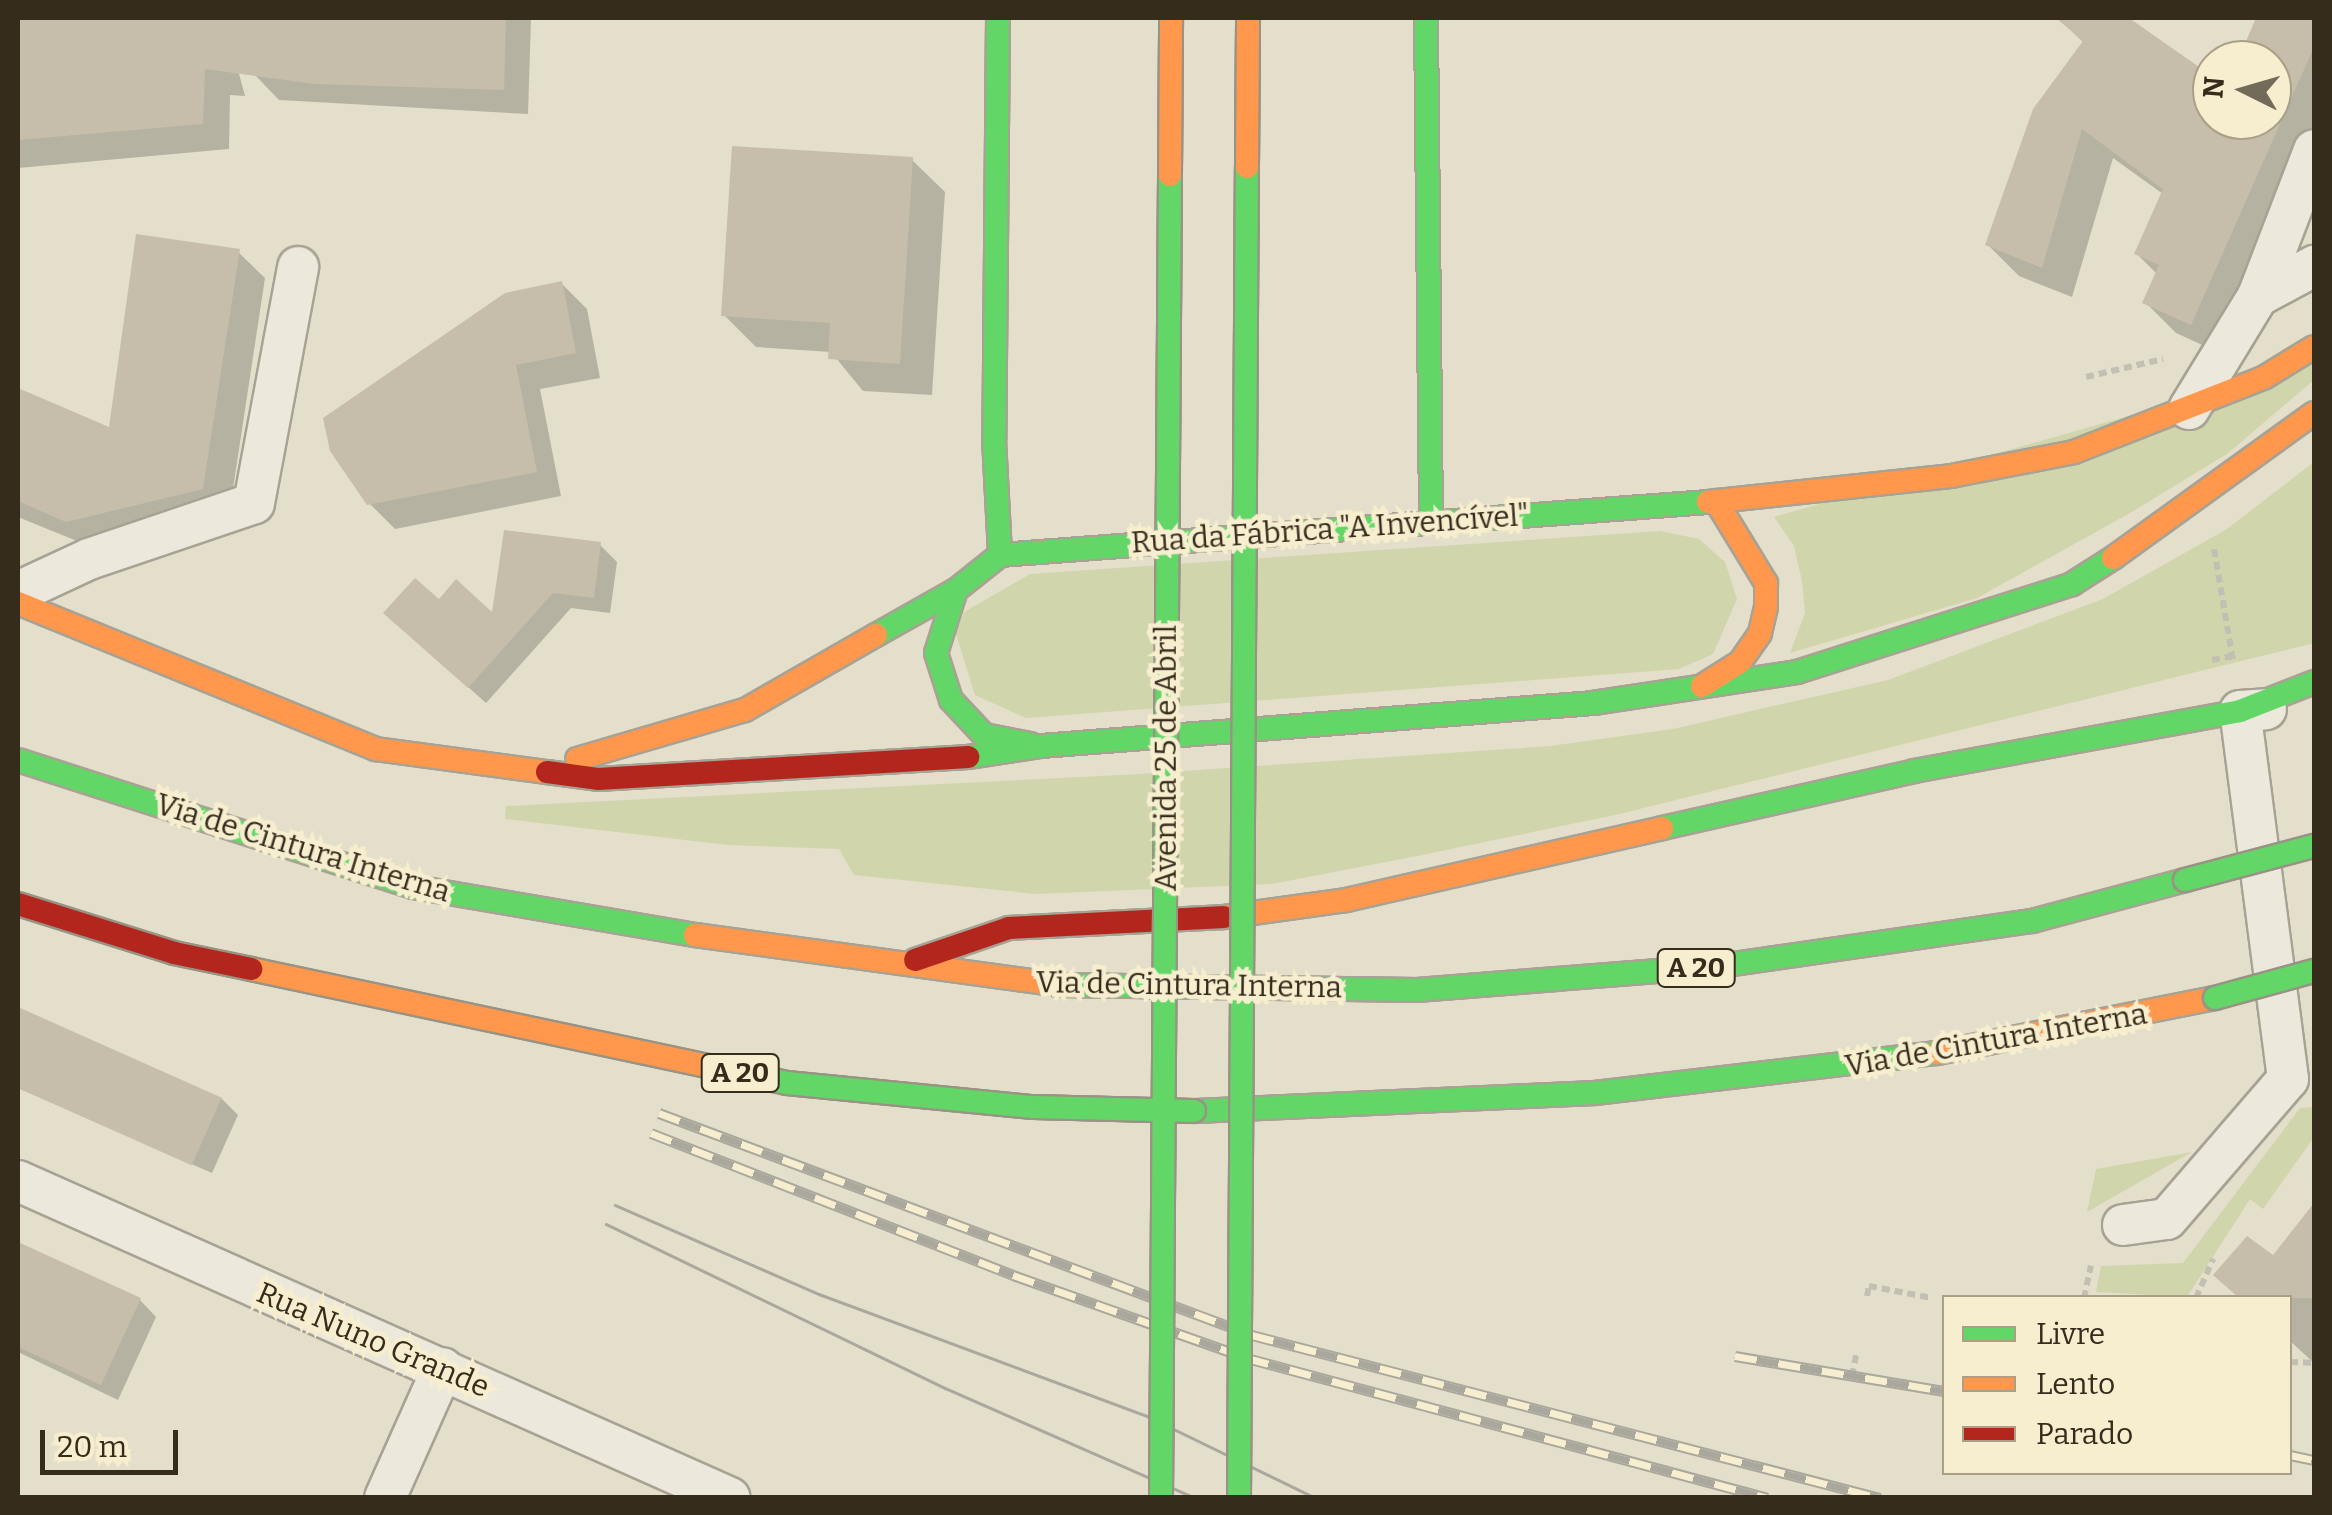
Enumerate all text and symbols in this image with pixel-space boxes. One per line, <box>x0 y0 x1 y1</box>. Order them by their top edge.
north arrow <box>2192 40 2292 140</box>
text: N <box>2196 75 2231 100</box>
street label: Rua da Fábrica "A Invencível" <box>1130 497 1530 561</box>
street label: Avenida 25 de Abril <box>1148 625 1184 891</box>
street label: Via de Cintura Interna <box>151 786 455 910</box>
road number: A 20 <box>1656 945 1736 991</box>
street label: Via de Cintura Interna <box>1036 964 1342 1006</box>
street label: Via de Cintura Interna <box>1842 996 2150 1084</box>
road number: A 20 <box>700 1050 780 1096</box>
street label: Rua Nuno Grande <box>251 1275 495 1405</box>
legend <box>1942 1295 2292 1475</box>
text: Livre <box>2036 1316 2105 1352</box>
text: Lento <box>2036 1366 2115 1402</box>
scale bar <box>45 1410 182 1472</box>
text: Parado <box>2036 1416 2133 1452</box>
text: 20 m <box>57 1429 127 1465</box>

